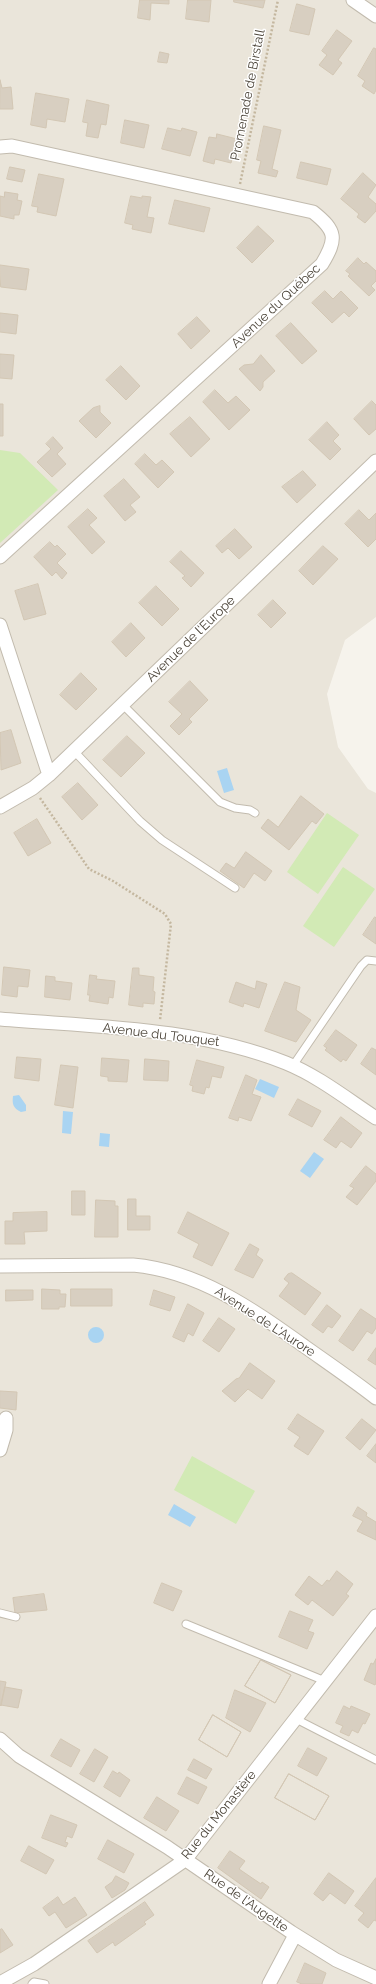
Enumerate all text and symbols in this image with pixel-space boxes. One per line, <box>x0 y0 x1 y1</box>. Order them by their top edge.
street label: Promenade de Birstall <box>228 28 268 162</box>
street label: Avenue du Québec <box>228 261 324 351</box>
street label: Avenue de l'Europe <box>143 593 239 685</box>
street label: Avenue du Touquet <box>102 1020 220 1050</box>
street label: Avenue de L'Aurore <box>212 1284 318 1360</box>
street label: Rue du Monastère <box>178 1767 260 1863</box>
street label: Rue de l'Augette <box>201 1866 291 1936</box>

